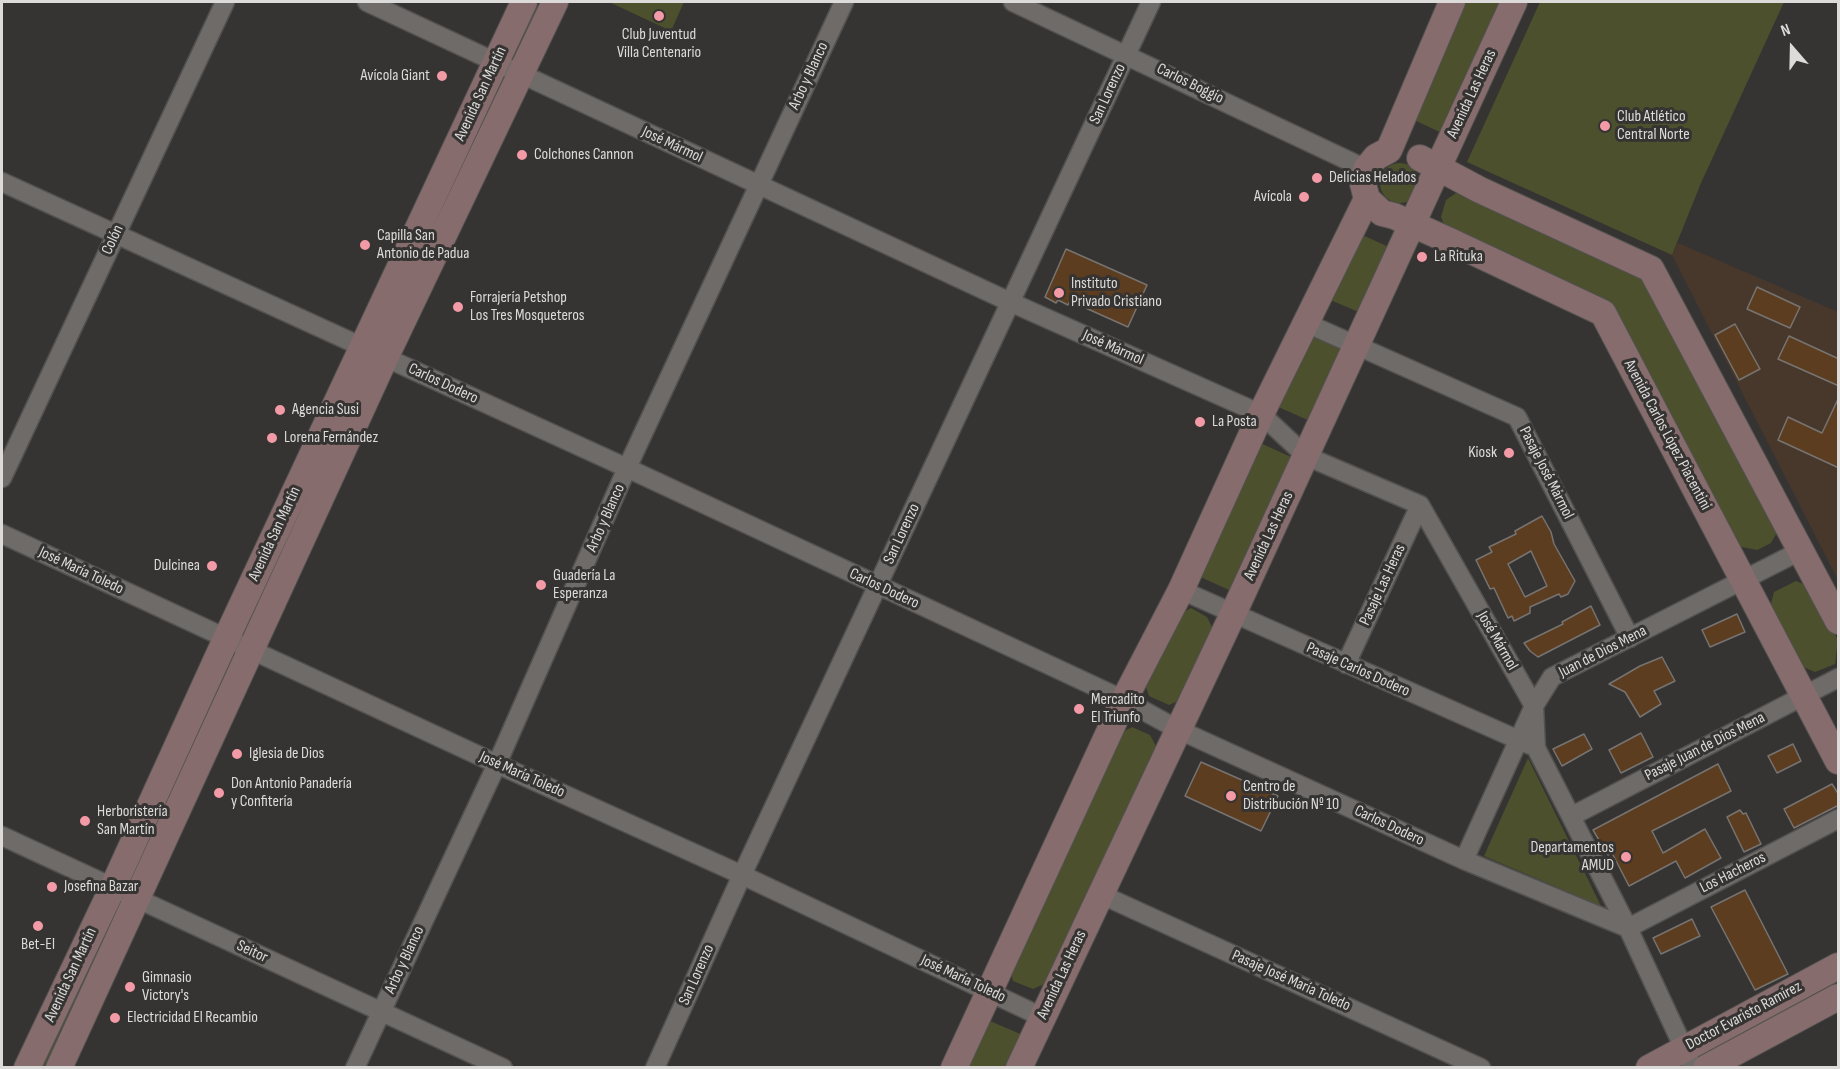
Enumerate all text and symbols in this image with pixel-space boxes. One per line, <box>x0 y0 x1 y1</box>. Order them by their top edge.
marker: Club Juventud Villa Centenario <box>652 9 666 23</box>
north arrow <box>1762 18 1822 78</box>
text: N <box>1778 20 1793 41</box>
place label: Club Juventud Villa Centenario <box>617 25 701 63</box>
street label: Arbo y Blanco <box>785 39 833 113</box>
street label: Avenida San Martín <box>451 44 511 144</box>
street label: Avenida Las Heras <box>1443 47 1501 141</box>
street label: Carlos Boggio <box>1153 60 1227 108</box>
street label: San Lorenzo <box>1086 61 1130 127</box>
place label: Avícola Giant <box>361 66 430 86</box>
marker: Avícola Giant <box>435 69 449 83</box>
place label: Club Atlético Central Norte <box>1617 107 1690 145</box>
marker: Club Atlético Central Norte <box>1598 119 1612 133</box>
street label: José Mármol <box>639 123 705 167</box>
place label: Colchones Cannon <box>534 145 634 165</box>
marker: Colchones Cannon <box>515 148 529 162</box>
place label: Delicias Helados <box>1329 168 1416 188</box>
marker: Delicias Helados <box>1310 171 1324 185</box>
place label: Avícola <box>1254 187 1292 207</box>
marker: Avícola <box>1297 190 1311 204</box>
street label: Colón <box>98 222 128 258</box>
place label: Capilla San Antonio de Padua <box>377 226 469 264</box>
marker: Capilla San Antonio de Padua <box>358 238 372 252</box>
place label: La Rituka <box>1434 247 1483 267</box>
marker: La Rituka <box>1415 250 1429 264</box>
place label: Instituto Privado Cristiano <box>1071 274 1162 312</box>
marker: Instituto Privado Cristiano <box>1052 286 1066 300</box>
place label: Forrajería Petshop Los Tres Mosqueteros <box>470 288 585 326</box>
marker: Forrajería Petshop Los Tres Mosqueteros <box>451 300 465 314</box>
street label: José Mármol <box>1080 326 1146 370</box>
street label: Avenida Carlos López Piacentini <box>1619 357 1715 513</box>
street label: Carlos Dodero <box>405 360 481 408</box>
place label: Agencia Susi <box>292 400 359 420</box>
marker: Agencia Susi <box>273 403 287 417</box>
place label: La Posta <box>1212 412 1257 432</box>
marker: La Posta <box>1193 415 1207 429</box>
street label: Pasaje José Mármol <box>1514 424 1578 522</box>
place label: Lorena Fernández <box>284 428 378 448</box>
marker: Lorena Fernández <box>265 431 279 445</box>
place label: Kiosk <box>1468 443 1497 463</box>
marker: Kiosk <box>1502 446 1516 460</box>
street label: Arbo y Blanco <box>583 481 629 555</box>
street label: Avenida San Martín <box>245 484 305 584</box>
street label: Avenida Las Heras <box>1240 489 1298 583</box>
street label: San Lorenzo <box>880 501 924 567</box>
street label: Pasaje Las Heras <box>1356 541 1410 629</box>
street label: José María Toledo <box>36 543 126 599</box>
place label: Dulcinea <box>154 556 200 576</box>
marker: Dulcinea <box>205 559 219 573</box>
street label: Carlos Dodero <box>846 565 922 613</box>
place label: Guadería La Esperanza <box>553 566 615 604</box>
marker: Guadería La Esperanza <box>534 578 548 592</box>
street label: José Mármol <box>1472 608 1522 674</box>
street label: Juan de Dios Mena <box>1556 622 1650 682</box>
street label: Pasaje Carlos Dodero <box>1303 639 1413 701</box>
place label: Mercadito El Triunfo <box>1091 690 1145 728</box>
marker: Mercadito El Triunfo <box>1072 702 1086 716</box>
street label: Pasaje Juan de Dios Mena <box>1642 708 1768 786</box>
place label: Iglesia de Dios <box>249 744 324 764</box>
marker: Iglesia de Dios <box>230 747 244 761</box>
street label: José María Toledo <box>476 748 568 802</box>
place label: Don Antonio Panadería y Confitería <box>231 774 352 812</box>
place label: Centro de Distribución Nº 10 <box>1243 777 1339 815</box>
marker: Don Antonio Panadería y Confitería <box>212 786 226 800</box>
marker: Centro de Distribución Nº 10 <box>1224 789 1238 803</box>
place label: Herboristería San Martín <box>97 802 168 840</box>
street label: Carlos Dodero <box>1351 802 1427 850</box>
marker: Herboristería San Martín <box>78 814 92 828</box>
place label: Departamentos AMUD <box>1530 838 1614 876</box>
street label: Los Hacheros <box>1697 848 1769 898</box>
marker: Departamentos AMUD <box>1619 850 1633 864</box>
place label: Josefina Bazar <box>64 877 138 897</box>
marker: Josefina Bazar <box>45 880 59 894</box>
marker: Bet-El <box>31 919 45 933</box>
street label: Arbo y Blanco <box>381 923 429 997</box>
street label: Avenida San Martín <box>41 925 101 1025</box>
street label: Avenida Las Heras <box>1033 928 1091 1022</box>
place label: Bet-El <box>21 935 55 955</box>
street label: Seitor <box>233 936 271 968</box>
street label: San Lorenzo <box>675 942 719 1008</box>
street label: Pasaje José María Toledo <box>1229 946 1353 1016</box>
street label: José María Toledo <box>918 951 1008 1007</box>
place label: Gimnasio Victory's <box>142 968 192 1006</box>
street label: Doctor Evaristo Ramírez <box>1683 977 1805 1055</box>
marker: Gimnasio Victory's <box>123 980 137 994</box>
place label: Electricidad El Recambio <box>127 1008 258 1028</box>
marker: Electricidad El Recambio <box>108 1011 122 1025</box>

